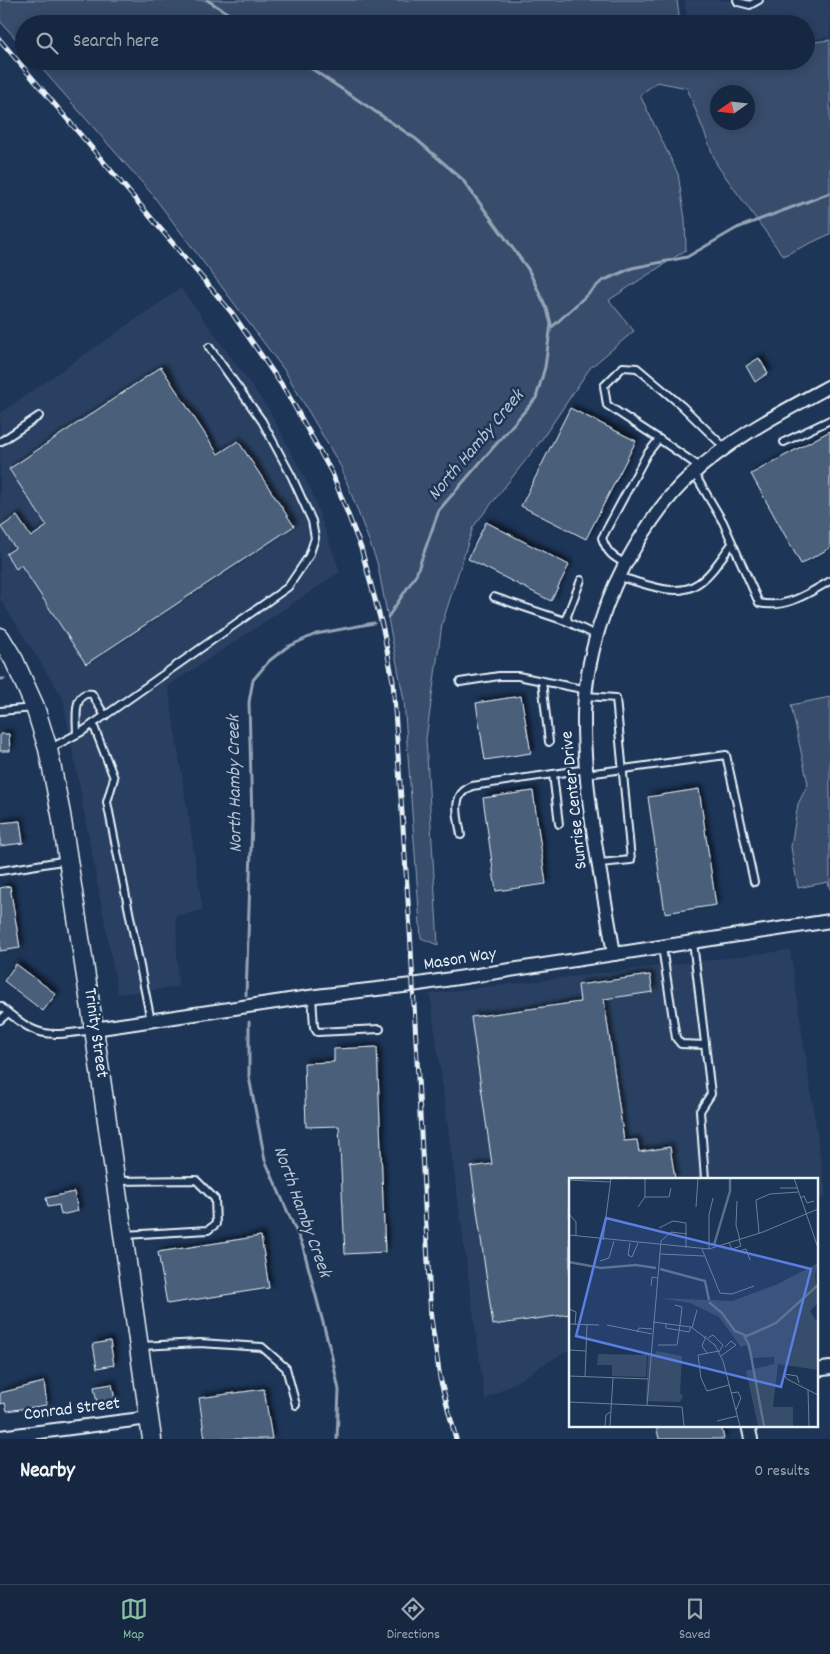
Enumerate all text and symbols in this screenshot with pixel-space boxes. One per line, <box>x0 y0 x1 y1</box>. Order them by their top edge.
search box <box>15 15 815 70</box>
icon: search <box>33 29 61 57</box>
text: Search here <box>73 29 159 56</box>
north arrow <box>710 85 755 130</box>
water label: North Hamby Creek <box>422 383 533 507</box>
water label: North Hamby Creek <box>221 713 251 853</box>
street label: Sunrise Center Drive <box>555 730 595 870</box>
street label: Mason Way <box>422 942 499 978</box>
street label: Trinity Street <box>76 986 114 1080</box>
water label: North Hamby Creek <box>265 1143 338 1283</box>
inset map <box>569 1178 818 1426</box>
street label: Conrad Street <box>23 1392 122 1428</box>
text: Nearby <box>20 1457 75 1487</box>
text: 0 results <box>755 1460 810 1483</box>
tab: Map <box>120 1595 148 1645</box>
tab: Directions <box>387 1595 440 1645</box>
tab: Saved <box>679 1595 710 1645</box>

